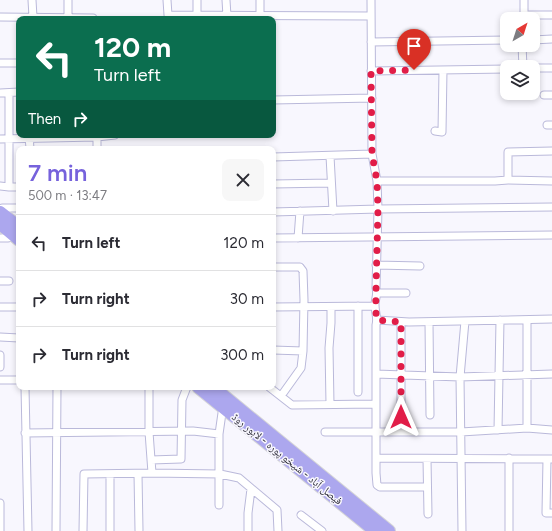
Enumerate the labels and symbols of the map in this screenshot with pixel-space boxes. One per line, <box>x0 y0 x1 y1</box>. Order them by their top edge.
north arrow <box>500 12 540 52</box>
pin <box>397 29 431 70</box>
position arrow <box>380 396 422 438</box>
street label: فیصل آباد - شیخو پورہ - لاہور روڈ <box>229 410 345 508</box>

